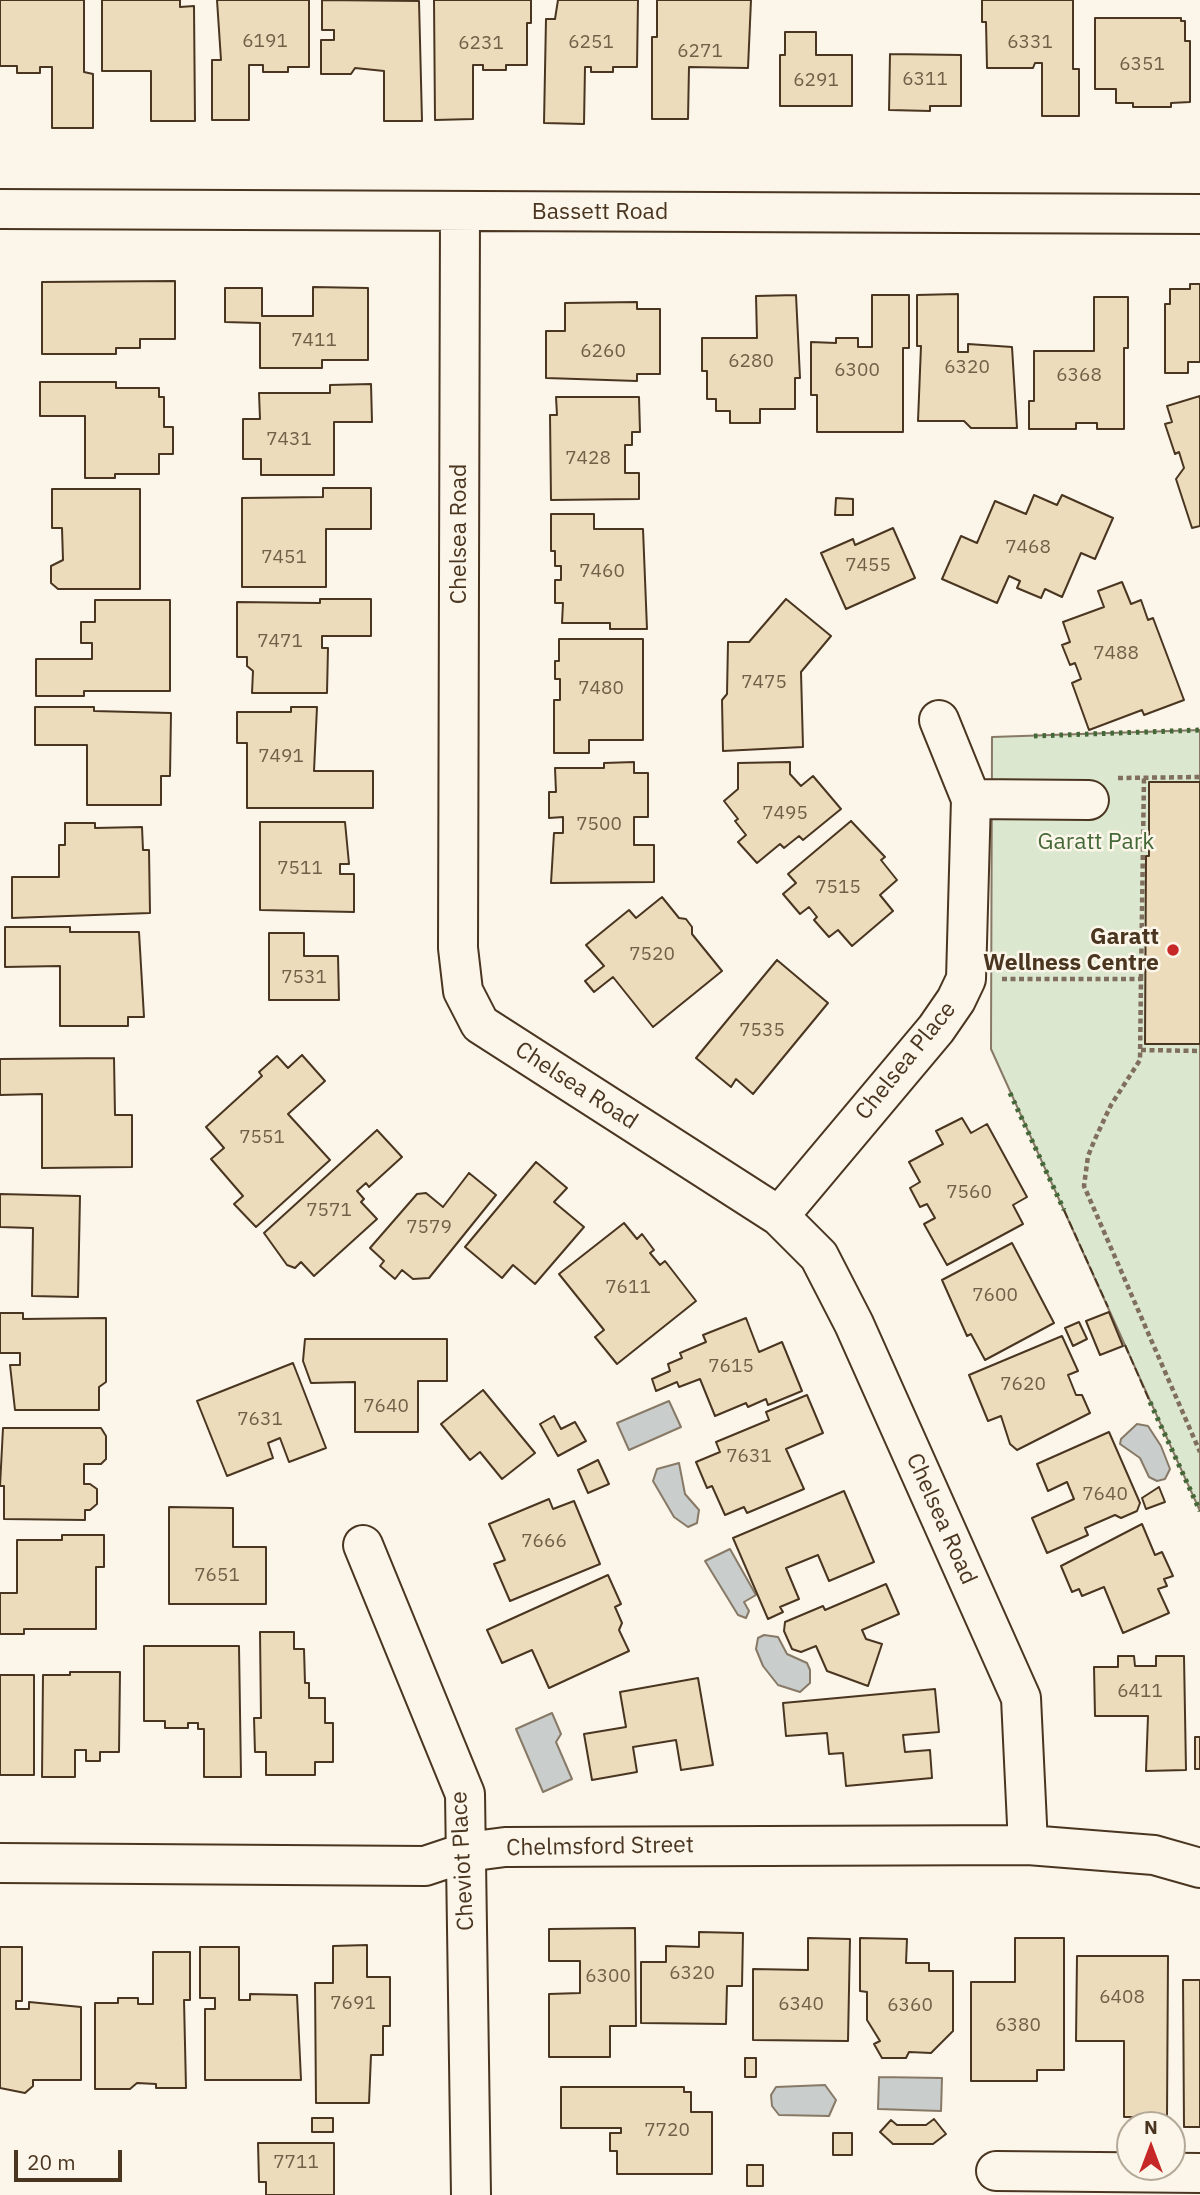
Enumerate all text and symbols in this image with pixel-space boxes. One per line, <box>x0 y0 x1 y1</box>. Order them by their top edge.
house number: 6191 <box>242 31 288 53</box>
house number: 6251 <box>568 32 614 54</box>
house number: 6331 <box>1007 32 1053 54</box>
house number: 6231 <box>458 33 504 55</box>
house number: 6271 <box>677 41 723 63</box>
house number: 6351 <box>1119 54 1165 76</box>
house number: 6311 <box>902 69 948 91</box>
house number: 6291 <box>793 70 839 92</box>
street label: Bassett Road <box>532 198 668 226</box>
house number: 7411 <box>291 330 337 352</box>
house number: 6260 <box>580 341 626 363</box>
house number: 6280 <box>728 351 774 373</box>
house number: 6320 <box>944 357 990 379</box>
house number: 6300 <box>834 360 880 382</box>
house number: 6368 <box>1056 365 1102 387</box>
house number: 7431 <box>266 429 312 451</box>
house number: 7428 <box>565 448 611 470</box>
street label: Chelsea Road <box>445 464 473 604</box>
house number: 7468 <box>1005 537 1051 559</box>
house number: 7451 <box>261 547 307 569</box>
house number: 7455 <box>845 555 891 577</box>
house number: 7460 <box>579 561 625 583</box>
house number: 7471 <box>257 631 303 653</box>
house number: 7488 <box>1093 643 1139 665</box>
house number: 7475 <box>741 672 787 694</box>
house number: 7480 <box>578 678 624 700</box>
house number: 7491 <box>258 746 304 768</box>
house number: 7495 <box>762 803 808 825</box>
house number: 7500 <box>576 814 622 836</box>
park label: Garatt Park <box>1038 828 1154 856</box>
house number: 7511 <box>277 858 323 880</box>
house number: 7515 <box>815 877 861 899</box>
place label: Garatt Wellness Centre <box>983 923 1159 977</box>
marker: Garatt Wellness Centre <box>1165 942 1181 958</box>
house number: 7520 <box>629 944 675 966</box>
house number: 7531 <box>281 967 327 989</box>
street label: Chelsea Place <box>850 996 962 1126</box>
house number: 7535 <box>739 1020 785 1042</box>
street label: Chelsea Road <box>510 1036 642 1136</box>
house number: 7551 <box>239 1127 285 1149</box>
house number: 7560 <box>946 1182 992 1204</box>
house number: 7571 <box>306 1200 352 1222</box>
house number: 7579 <box>406 1217 452 1239</box>
house number: 7611 <box>605 1277 651 1299</box>
house number: 7600 <box>972 1285 1018 1307</box>
house number: 7615 <box>708 1356 754 1378</box>
house number: 7620 <box>1000 1374 1046 1396</box>
house number: 7640 <box>363 1396 409 1418</box>
house number: 7631 <box>237 1409 283 1431</box>
house number: 7631 <box>726 1446 772 1468</box>
street label: Chelsea Road <box>900 1449 982 1589</box>
house number: 7640 <box>1082 1484 1128 1506</box>
house number: 7666 <box>521 1531 567 1553</box>
house number: 7651 <box>194 1565 240 1587</box>
house number: 6411 <box>1117 1681 1163 1703</box>
street label: Cheviot Place <box>446 1790 480 1932</box>
street label: Chelmsford Street <box>506 1832 694 1862</box>
house number: 6320 <box>669 1963 715 1985</box>
house number: 6300 <box>585 1966 631 1988</box>
house number: 6408 <box>1099 1987 1145 2009</box>
house number: 7691 <box>330 1993 376 2015</box>
house number: 6340 <box>778 1994 824 2016</box>
house number: 6360 <box>887 1995 933 2017</box>
house number: 6380 <box>995 2015 1041 2037</box>
north arrow <box>1116 2111 1186 2181</box>
text: N <box>1144 2115 1158 2139</box>
house number: 7720 <box>644 2120 690 2142</box>
scale bar <box>18 2136 126 2180</box>
text: 20 m <box>27 2148 76 2176</box>
house number: 7711 <box>273 2152 319 2174</box>

